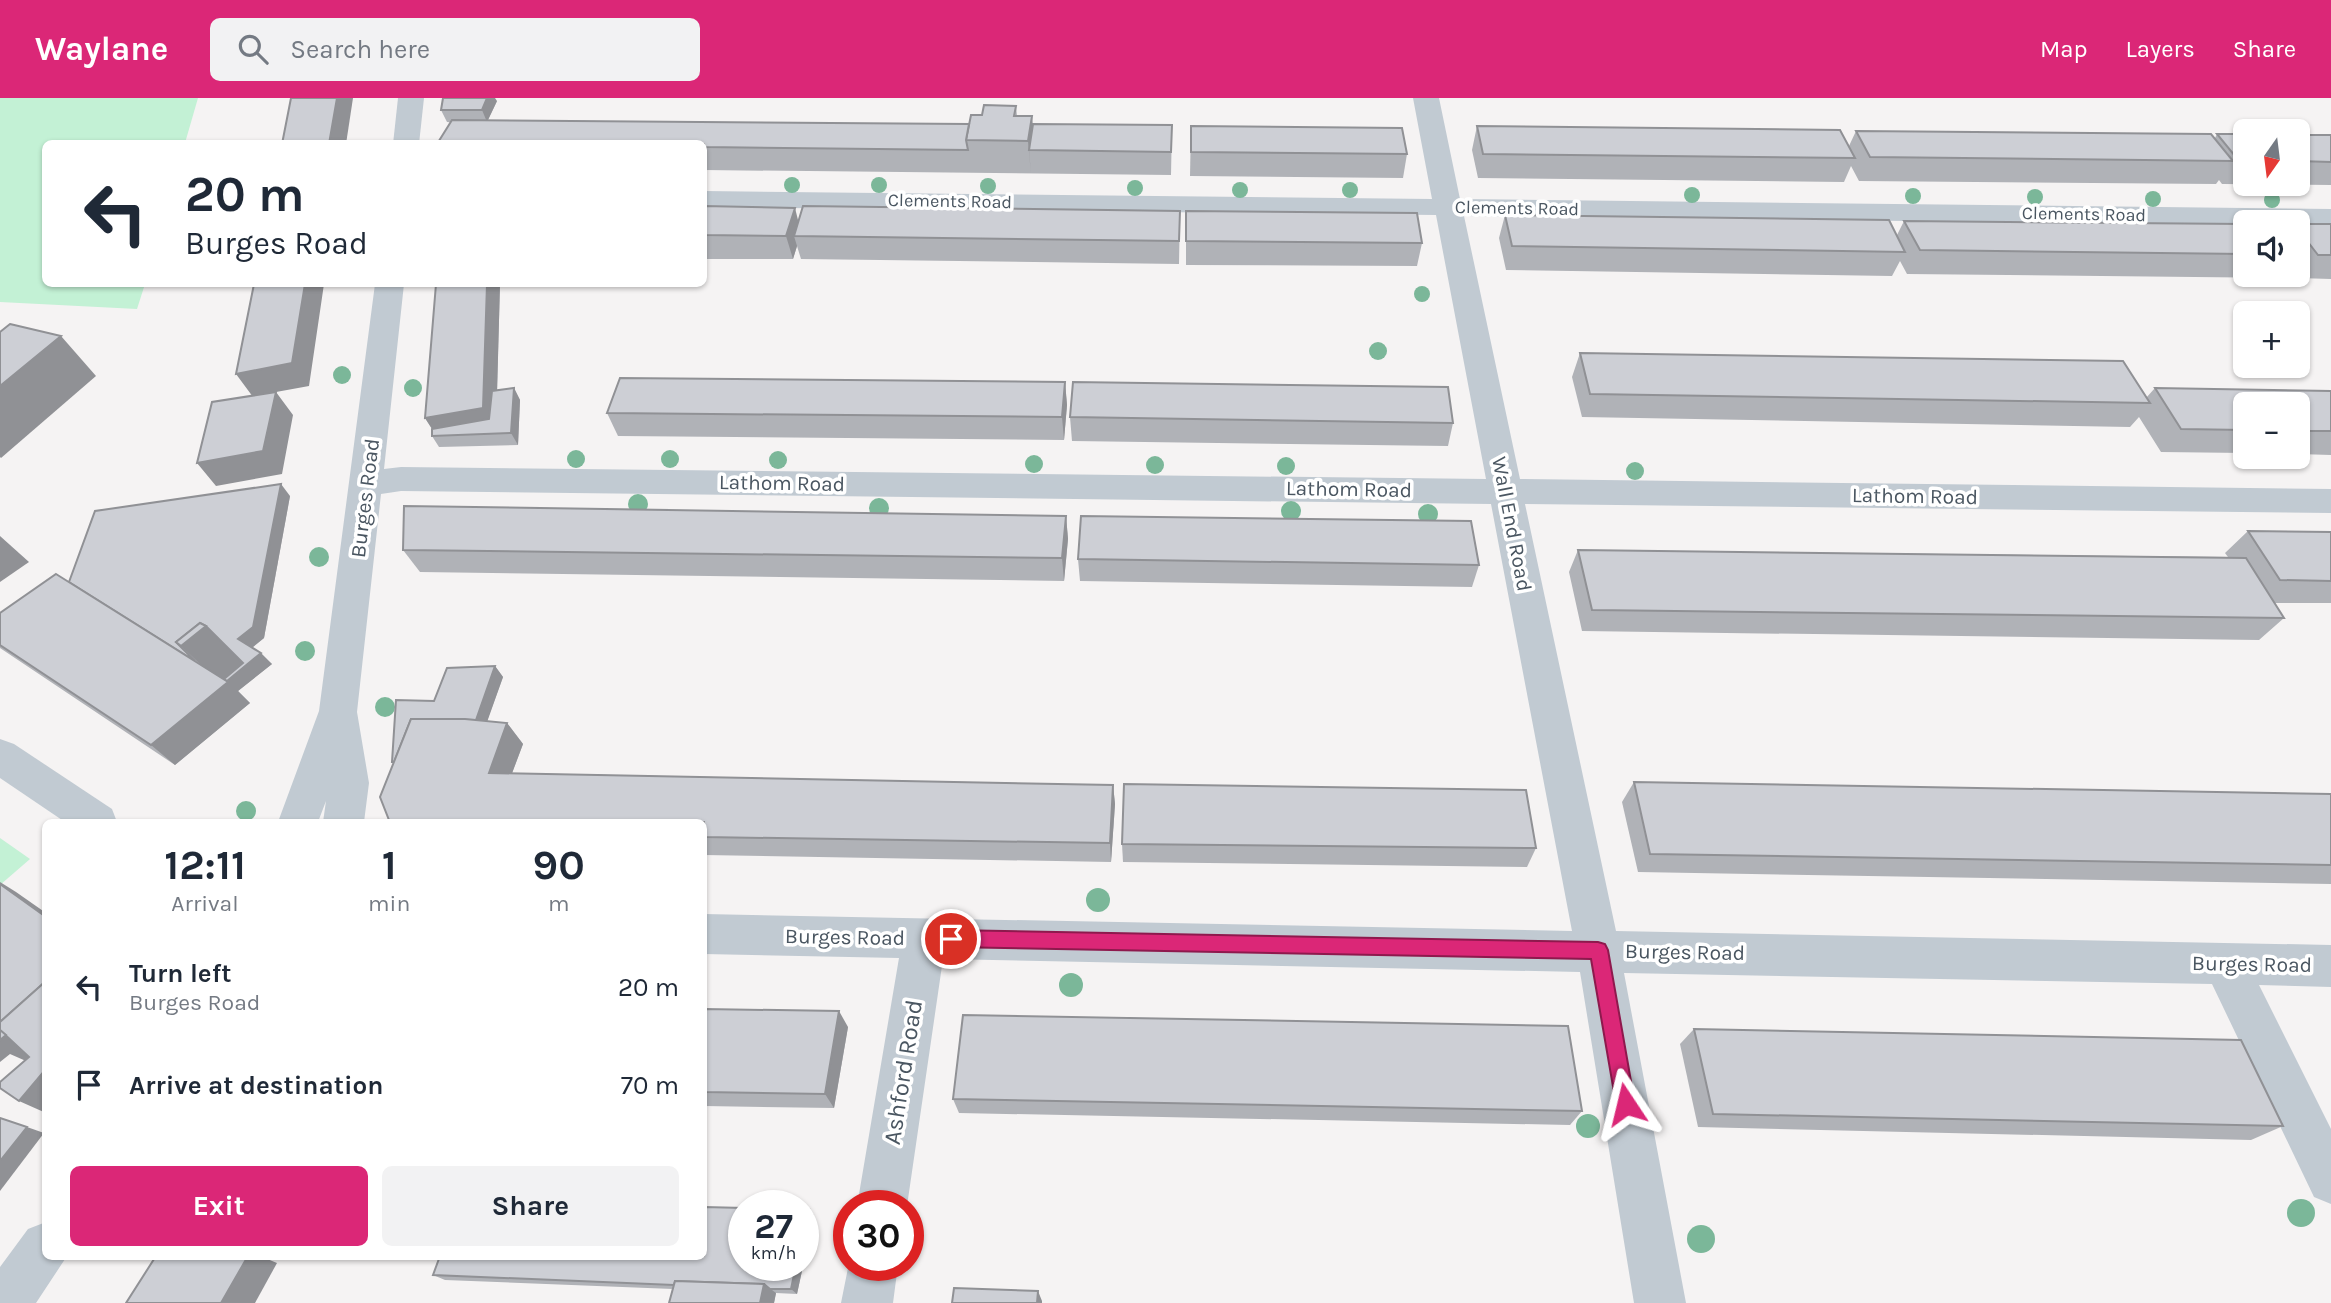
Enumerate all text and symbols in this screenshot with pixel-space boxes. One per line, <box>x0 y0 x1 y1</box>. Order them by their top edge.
search box <box>210 18 700 81</box>
text: Waylane <box>35 30 168 68</box>
icon: search <box>234 30 272 68</box>
text: Search here <box>290 34 430 65</box>
text: Map <box>2040 35 2088 63</box>
text: Layers <box>2126 35 2195 63</box>
text: Share <box>2233 35 2296 63</box>
north arrow <box>2233 119 2310 196</box>
map controls <box>2233 119 2310 469</box>
text: 20 m <box>185 166 305 223</box>
icon: left <box>70 168 161 259</box>
street label: Clements Road <box>888 189 1012 213</box>
street label: Clements Road <box>1455 196 1579 220</box>
street label: Clements Road <box>2022 202 2146 226</box>
button: sound <box>2233 210 2310 287</box>
text: Burges Road <box>185 225 368 262</box>
button: + <box>2233 301 2310 378</box>
button: − <box>2233 392 2310 469</box>
street label: Burges Road <box>346 437 384 559</box>
street label: Wall End Road <box>1487 455 1537 593</box>
street label: Lathom Road <box>719 470 845 496</box>
street label: Lathom Road <box>1286 476 1412 502</box>
street label: Lathom Road <box>1852 483 1978 509</box>
text: 12:11 <box>164 840 246 890</box>
text: 1 <box>382 840 397 890</box>
text: 90 <box>533 840 585 890</box>
text: Arrival <box>171 890 239 917</box>
text: min <box>368 890 410 917</box>
text: m <box>548 890 569 917</box>
pin <box>921 909 981 969</box>
icon: arrive <box>932 920 970 958</box>
street label: Burges Road <box>785 924 905 950</box>
street label: Burges Road <box>1625 939 1745 965</box>
street label: Burges Road <box>2192 951 2312 977</box>
text: Turn left <box>129 958 231 989</box>
icon: left <box>70 968 108 1006</box>
text: 20 m <box>618 972 679 1003</box>
text: Burges Road <box>129 989 260 1016</box>
street label: Ashford Road <box>878 998 928 1146</box>
icon: arrive <box>70 1066 108 1104</box>
position arrow <box>1589 1067 1663 1141</box>
text: Arrive at destination <box>129 1070 383 1101</box>
text: 70 m <box>621 1070 679 1101</box>
button: Exit <box>70 1166 368 1246</box>
button: Share <box>382 1166 679 1246</box>
speed limit sign: 30 <box>833 1190 924 1281</box>
text: 27 <box>754 1206 793 1247</box>
text: km/h <box>751 1242 796 1264</box>

